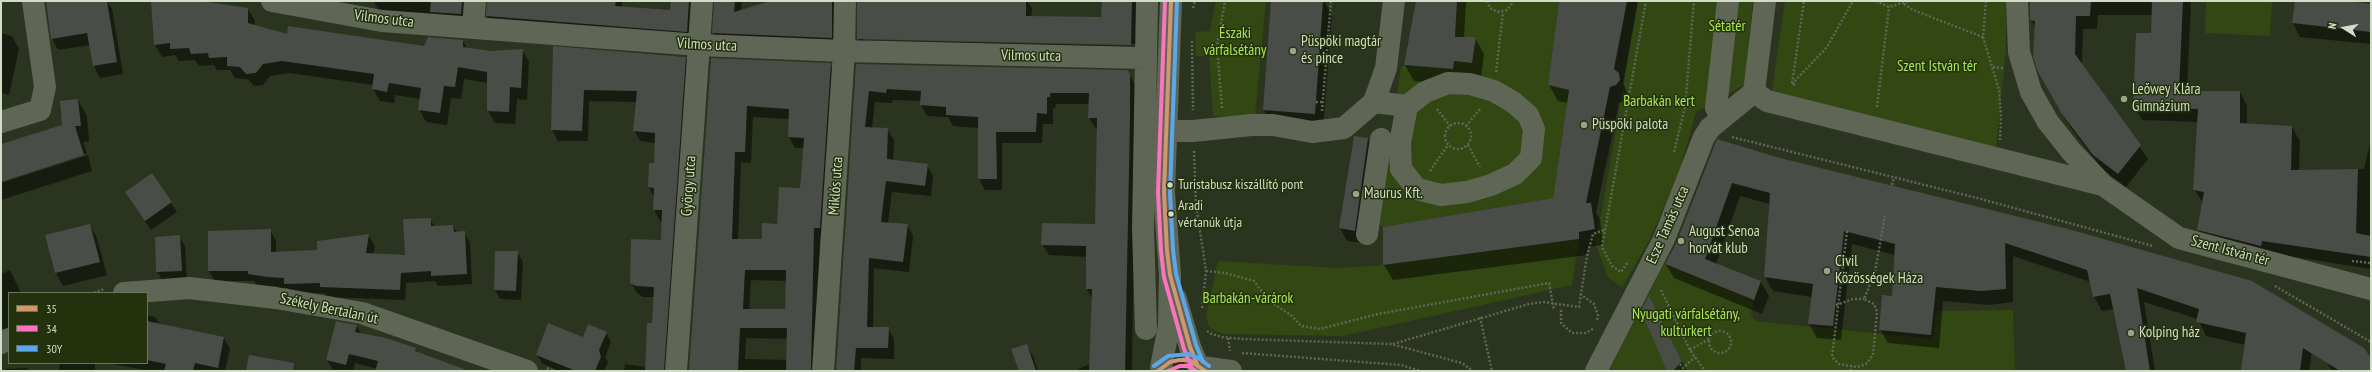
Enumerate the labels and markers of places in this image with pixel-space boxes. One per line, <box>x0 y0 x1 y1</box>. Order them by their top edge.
place label: Püspöki magtár és pince <box>1301 33 1381 68</box>
marker: Püspöki magtár és pince <box>1288 46 1298 56</box>
place label: Leőwey Klára Gimnázium <box>2132 81 2201 116</box>
marker: Leőwey Klára Gimnázium <box>2119 94 2129 104</box>
place label: Püspöki palota <box>1592 116 1668 134</box>
marker: Püspöki palota <box>1579 120 1589 130</box>
place label: Turistabusz kiszállító pont <box>1178 177 1303 193</box>
marker: Turistabusz kiszállító pont <box>1165 180 1175 190</box>
place label: Maurus Kft. <box>1364 185 1423 203</box>
marker: Maurus Kft. <box>1351 189 1361 199</box>
place label: Aradi vértanúk útja <box>1178 198 1242 230</box>
marker: Aradi vértanúk útja <box>1166 209 1176 219</box>
place label: August Senoa horvát klub <box>1689 223 1760 258</box>
marker: August Senoa horvát klub <box>1676 236 1686 246</box>
place label: Civil Közösségek Háza <box>1835 253 1923 288</box>
marker: Civil Közösségek Háza <box>1822 266 1832 276</box>
place label: Kolping ház <box>2139 324 2200 342</box>
marker: Kolping ház <box>2126 328 2136 338</box>

